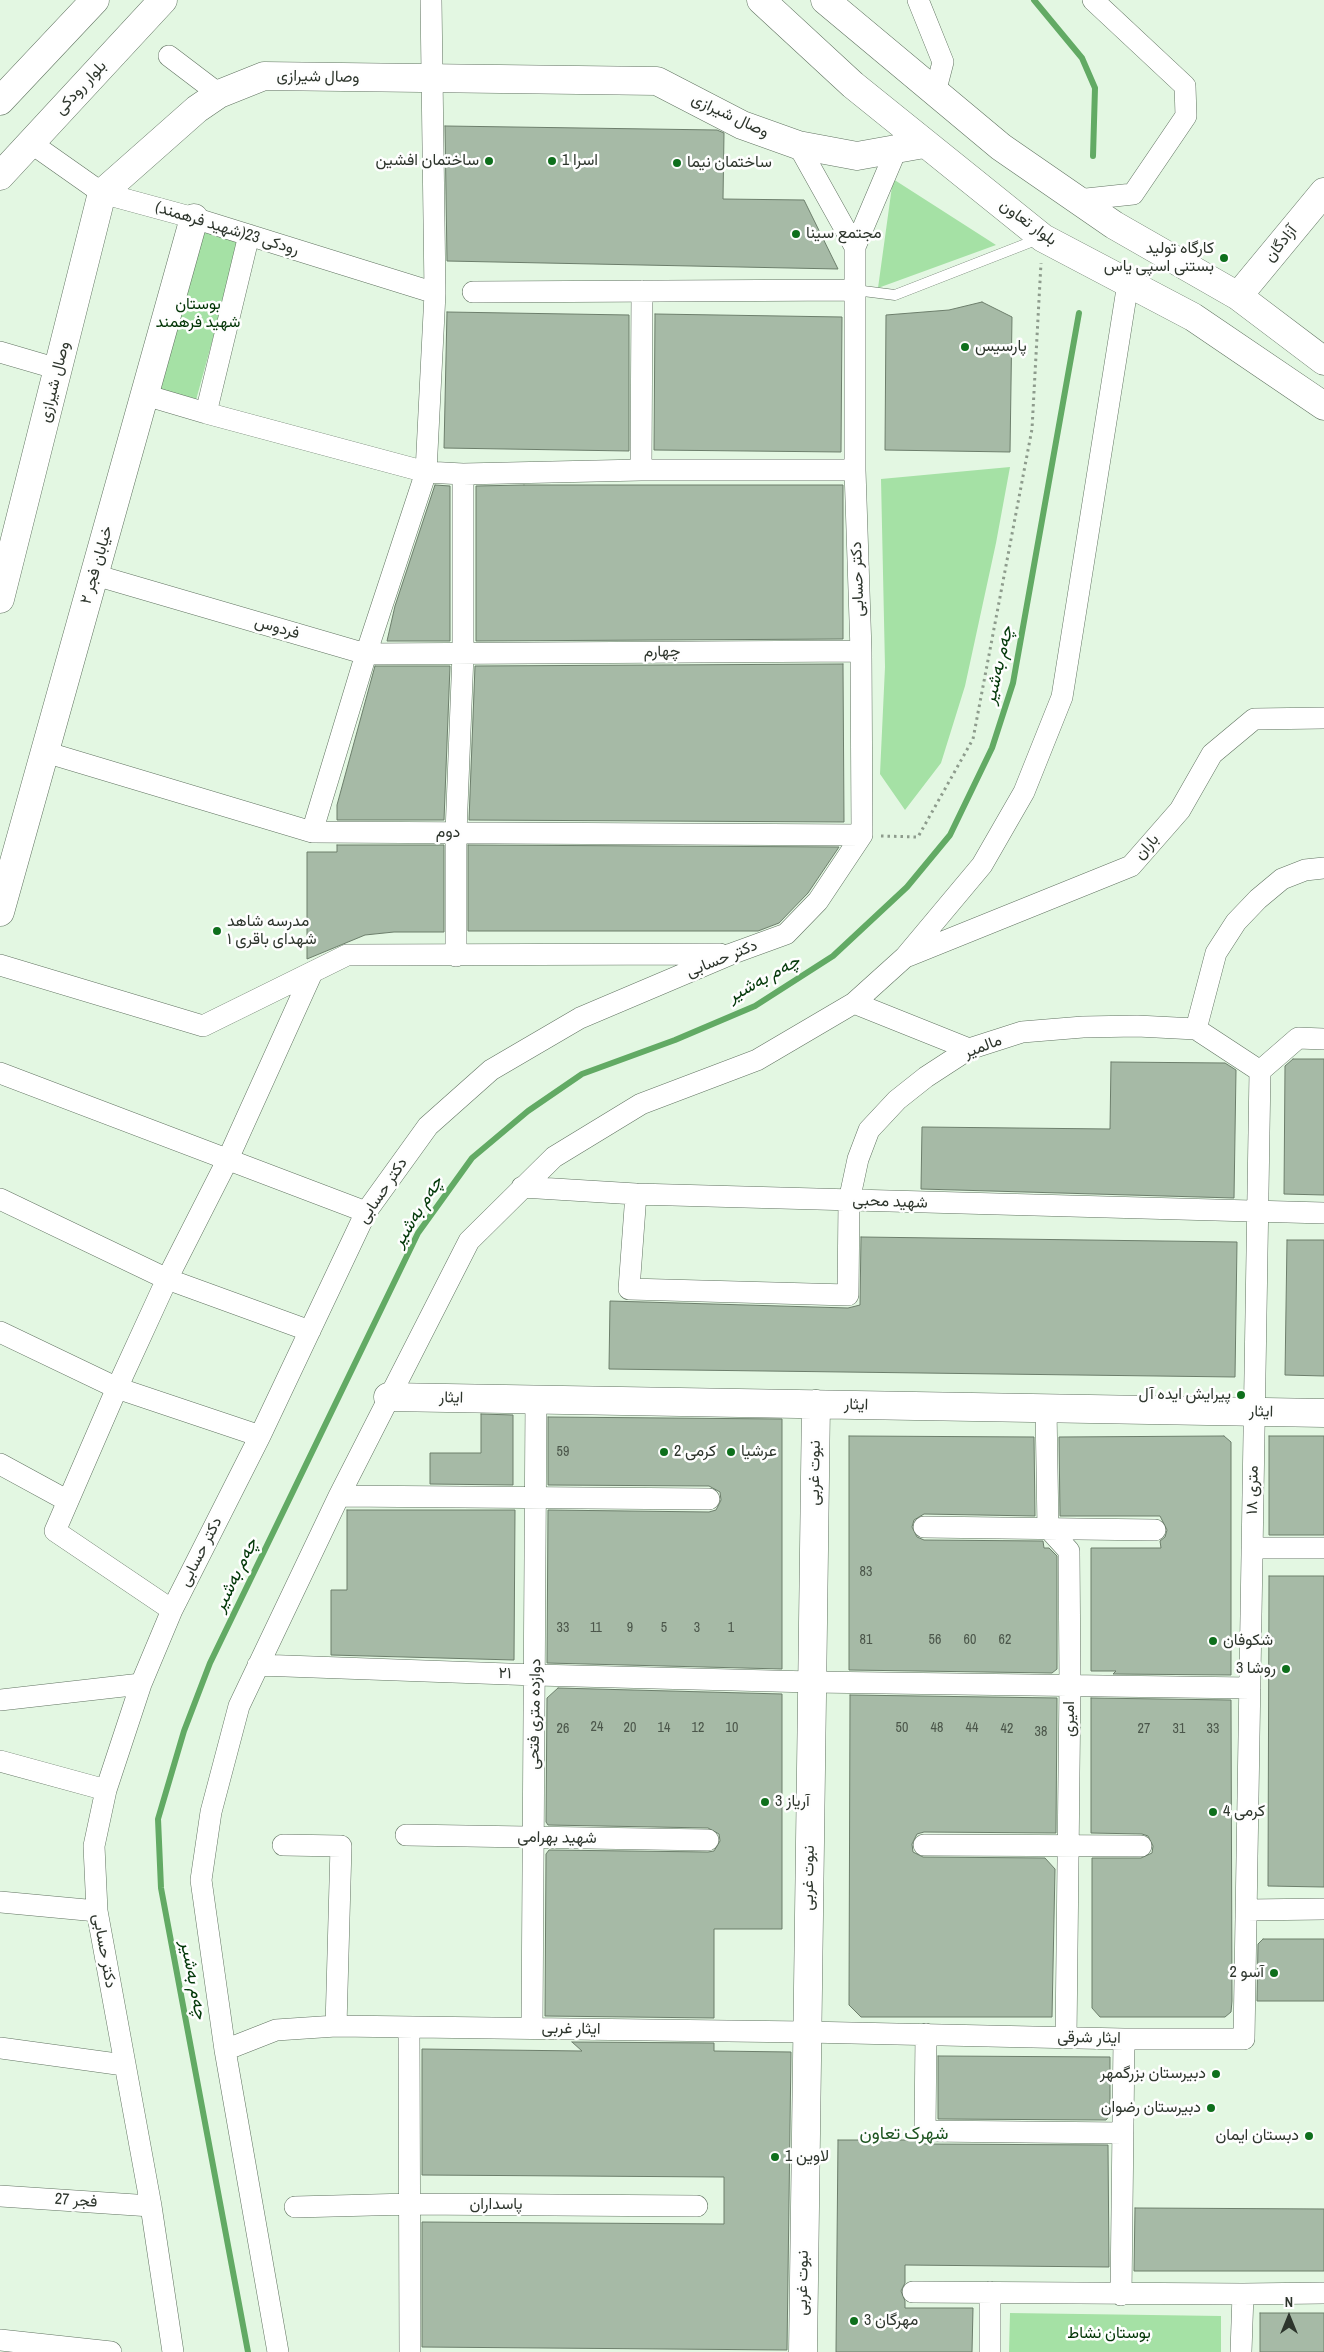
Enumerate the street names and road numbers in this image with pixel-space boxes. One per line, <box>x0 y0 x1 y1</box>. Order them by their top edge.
street label: بلوار رودکی <box>51 57 111 119</box>
street label: وصال شیرازی <box>276 67 360 87</box>
street label: وصال شیرازی <box>688 90 772 142</box>
street label: بلوار تعاون <box>996 196 1060 250</box>
street label: رودکی 23(شهید فرهمند) <box>153 198 301 260</box>
street label: آزادگان <box>1261 222 1301 266</box>
street label: وصال شیرازی <box>36 339 74 425</box>
street label: خیابان فجر ۲ <box>77 524 117 606</box>
street label: دکتر حسابی <box>847 541 869 617</box>
street label: فردوس <box>252 612 302 644</box>
street label: چهارم <box>644 642 680 662</box>
street label: دوم <box>436 823 460 843</box>
street label: باران <box>1131 830 1163 864</box>
street label: دکتر حسابی <box>684 936 760 982</box>
street label: مالمیر <box>961 1031 1005 1063</box>
street label: دکتر حسابی <box>354 1154 412 1228</box>
street label: شهید محبی <box>852 1191 928 1213</box>
street label: ایثار <box>439 1388 463 1408</box>
street label: ایثار <box>844 1395 868 1415</box>
street label: ایثار <box>1249 1402 1273 1422</box>
street label: نبوت غربی <box>805 1440 825 1506</box>
street label: ۱۸ متری <box>1243 1465 1263 1515</box>
street label: دکتر حسابی <box>175 1514 227 1590</box>
street label: دوازده متری فتحی <box>524 1658 546 1770</box>
street label: ۲۱ <box>498 1664 512 1684</box>
street label: امیری <box>1060 1701 1080 1737</box>
street label: شهید بهرامی <box>517 1828 597 1848</box>
street label: نبوت غربی <box>799 1845 819 1911</box>
street label: دکتر حسابی <box>88 1912 120 1990</box>
street label: ایثار غربی <box>541 2019 601 2039</box>
street label: ایثار شرقی <box>1057 2028 1121 2048</box>
street label: فجر 27 <box>54 2190 98 2212</box>
street label: پاسداران <box>470 2195 522 2215</box>
street label: نبوت غربی <box>793 2250 813 2316</box>

